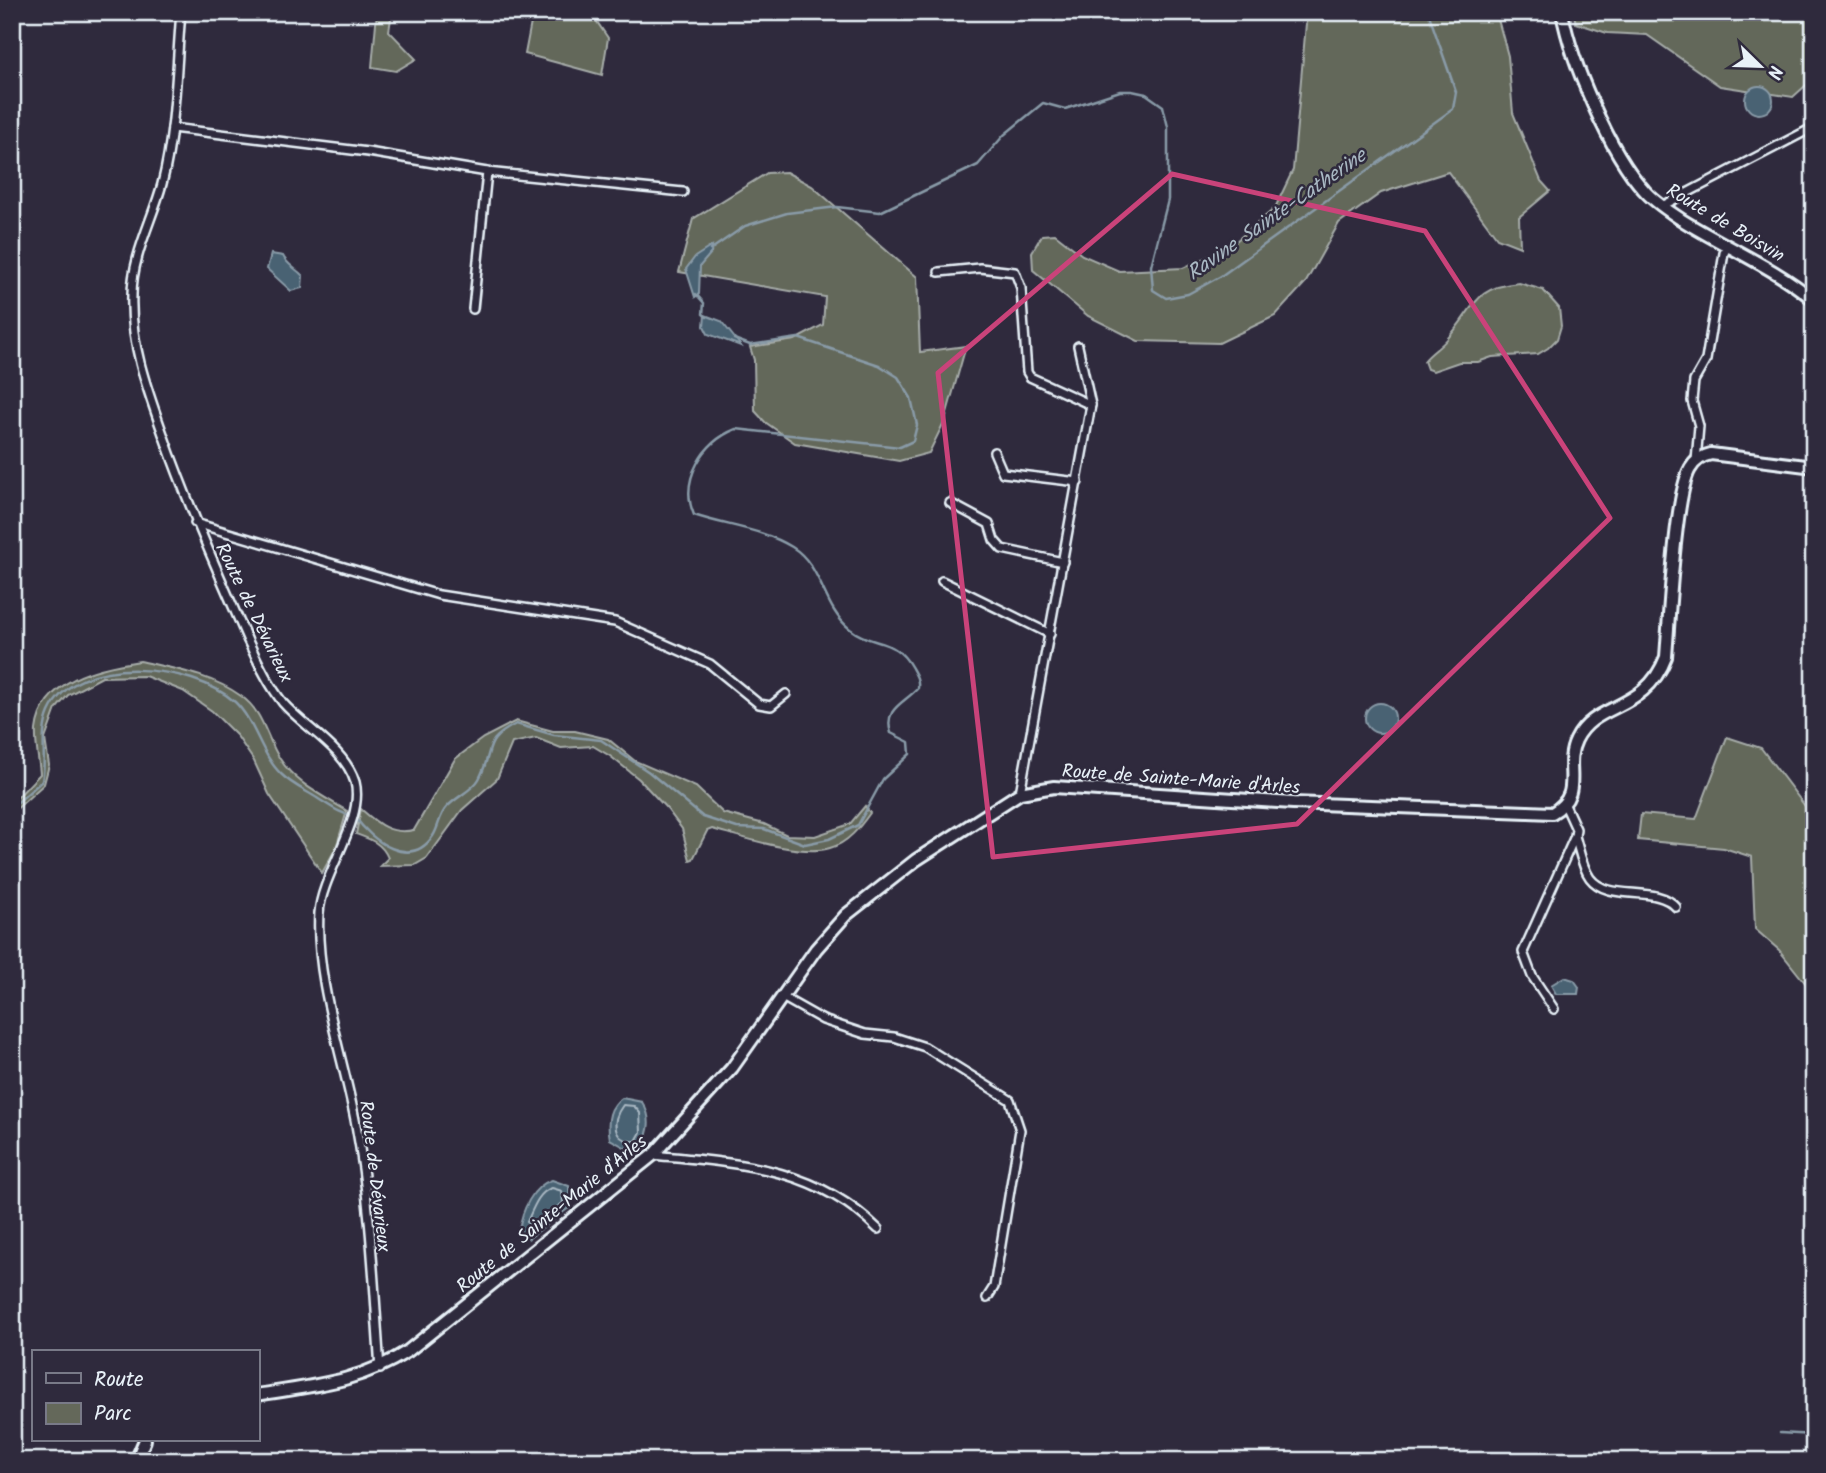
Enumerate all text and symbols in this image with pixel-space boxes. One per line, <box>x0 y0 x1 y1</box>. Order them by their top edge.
north arrow <box>1724 32 1794 102</box>
text: N <box>1758 60 1790 83</box>
water label: Ravine Sainte-Catherine <box>1180 139 1376 290</box>
street label: Route de Boisvin <box>1660 176 1790 271</box>
street label: Route de Dévarieux <box>206 538 300 689</box>
street label: Route de Sainte-Marie d'Arles <box>1061 757 1301 803</box>
street label: Route de Dévarieux <box>350 1099 398 1254</box>
street label: Route de Sainte-Marie d'Arles <box>450 1128 654 1301</box>
legend <box>32 1350 259 1442</box>
text: Route <box>94 1364 144 1397</box>
text: Parc <box>94 1398 132 1431</box>

